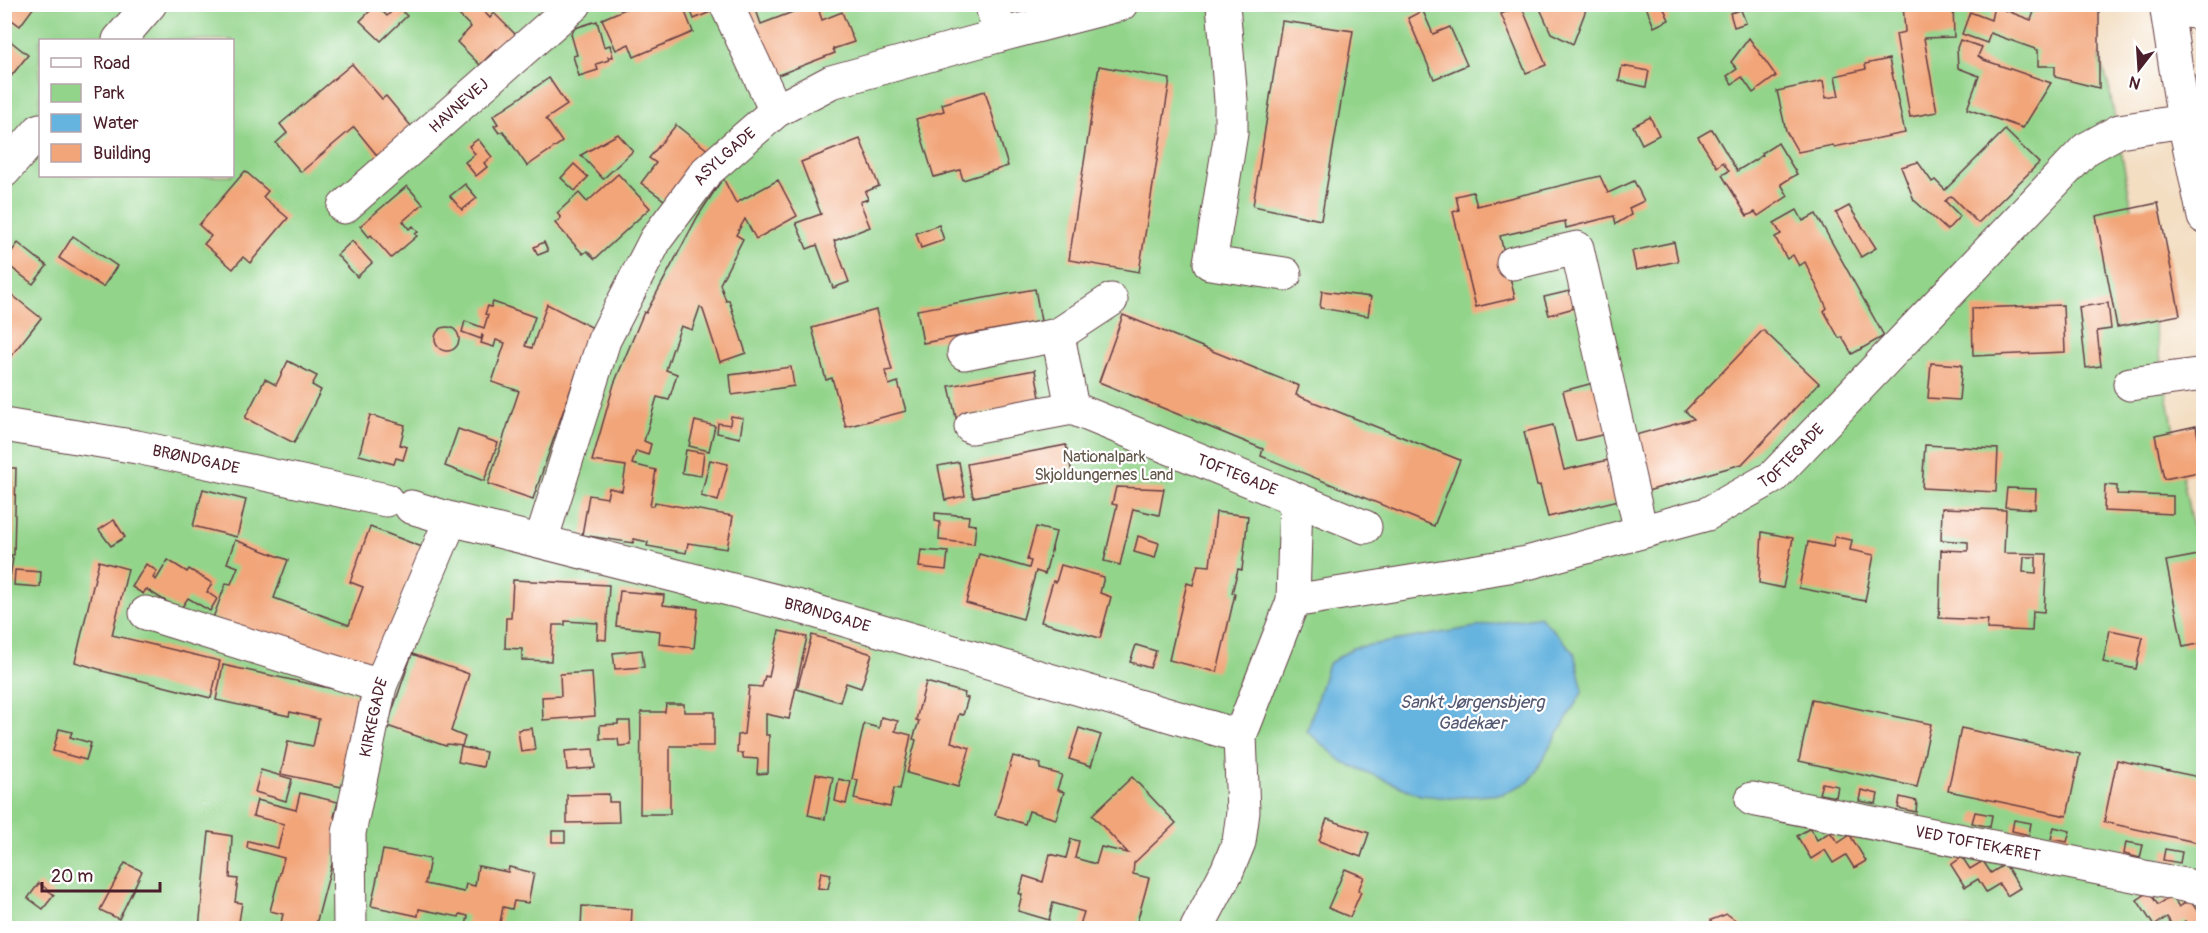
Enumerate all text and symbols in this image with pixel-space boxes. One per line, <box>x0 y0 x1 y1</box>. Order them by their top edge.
legend <box>39 39 234 177</box>
north arrow <box>2109 39 2169 99</box>
text: Road <box>93 52 130 75</box>
text: N <box>2127 71 2143 94</box>
street label: HAVNEVEJ <box>425 74 493 138</box>
text: Park <box>93 82 125 105</box>
text: Water <box>93 112 139 135</box>
street label: ASYLGADE <box>689 123 760 190</box>
text: Building <box>93 142 151 165</box>
street label: TOFTEGADE <box>1755 419 1829 493</box>
street label: BRØNDGADE <box>150 441 241 479</box>
park label: Nationalpark Skjoldungernes Land <box>1034 447 1174 485</box>
street label: TOFTEGADE <box>1194 450 1280 500</box>
street label: BRØNDGADE <box>782 593 873 637</box>
street label: KIRKEGADE <box>355 675 392 759</box>
water label: Sankt Jørgensbjerg Gadekær <box>1400 691 1546 735</box>
street label: VED TOFTEKÆRET <box>1913 822 2042 866</box>
scale bar <box>42 855 160 893</box>
text: 20 m <box>51 865 93 888</box>

